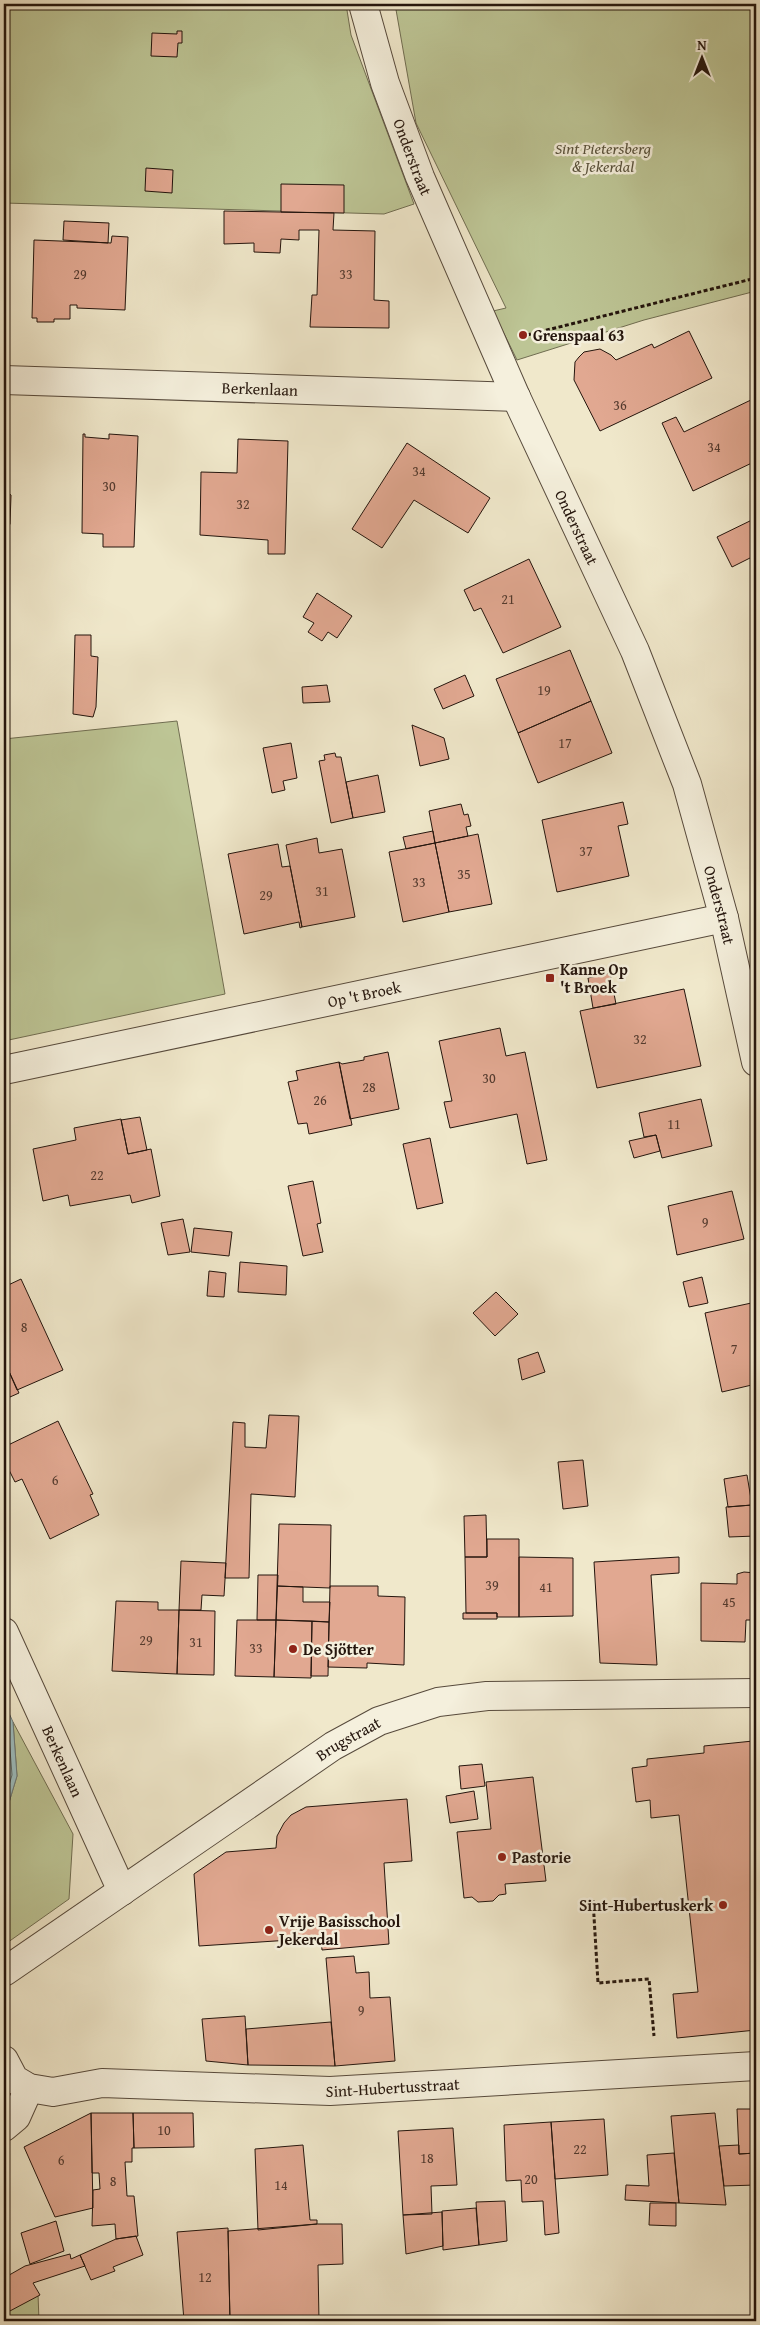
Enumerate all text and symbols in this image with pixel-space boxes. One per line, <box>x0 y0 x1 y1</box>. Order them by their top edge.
north arrow <box>678 32 728 82</box>
text: N <box>697 35 707 55</box>
street label: Onderstraat <box>387 115 439 200</box>
park label: Sint Pietersberg & Jekerdal <box>555 136 652 178</box>
house number: 29 <box>73 264 87 284</box>
house number: 33 <box>339 264 353 284</box>
place label: Grenspaal 63 <box>533 323 625 347</box>
marker: Grenspaal 63 <box>517 329 529 341</box>
street label: Berkenlaan <box>221 375 298 402</box>
house number: 36 <box>613 395 627 415</box>
house number: 34 <box>707 437 721 457</box>
house number: 34 <box>412 461 426 481</box>
house number: 30 <box>102 476 116 496</box>
street label: Onderstraat <box>549 486 605 569</box>
house number: 32 <box>236 494 250 514</box>
house number: 21 <box>501 589 515 609</box>
house number: 19 <box>537 680 551 700</box>
house number: 17 <box>558 733 572 753</box>
house number: 37 <box>579 841 593 861</box>
street label: Onderstraat <box>698 863 742 947</box>
house number: 35 <box>457 864 471 884</box>
house number: 33 <box>412 872 426 892</box>
house number: 31 <box>315 881 329 901</box>
house number: 29 <box>259 885 273 905</box>
place label: Kanne Op 't Broek <box>560 957 628 999</box>
marker: Kanne Op 't Broek <box>544 972 556 984</box>
street label: Op 't Broek <box>325 974 404 1013</box>
house number: 32 <box>633 1029 647 1049</box>
house number: 30 <box>482 1068 496 1088</box>
house number: 28 <box>362 1077 376 1097</box>
house number: 26 <box>313 1090 327 1110</box>
house number: 11 <box>667 1114 681 1134</box>
house number: 22 <box>90 1165 104 1185</box>
house number: 9 <box>702 1212 709 1232</box>
house number: 8 <box>21 1317 28 1337</box>
house number: 7 <box>731 1339 738 1359</box>
house number: 6 <box>52 1470 59 1490</box>
house number: 39 <box>485 1575 499 1595</box>
house number: 41 <box>539 1577 553 1597</box>
house number: 45 <box>722 1592 736 1612</box>
house number: 29 <box>139 1630 153 1650</box>
house number: 31 <box>189 1632 203 1652</box>
place label: De Sjötter <box>303 1637 374 1661</box>
house number: 33 <box>249 1638 263 1658</box>
marker: De Sjötter <box>287 1643 299 1655</box>
street label: Brugstraat <box>311 1710 385 1767</box>
street label: Berkenlaan <box>36 1722 90 1801</box>
place label: Pastorie <box>512 1845 571 1869</box>
marker: Pastorie <box>496 1851 508 1863</box>
place label: Sint-Hubertuskerk <box>579 1893 714 1917</box>
marker: Sint-Hubertuskerk <box>717 1899 729 1911</box>
place label: Vrije Basisschool Jekerdal <box>276 1909 400 1951</box>
marker: Vrije Basisschool Jekerdal <box>263 1924 275 1936</box>
house number: 9 <box>358 2000 365 2020</box>
street label: Sint-Hubertusstraat <box>325 2071 461 2103</box>
house number: 10 <box>157 2120 171 2140</box>
house number: 22 <box>573 2139 587 2159</box>
house number: 18 <box>420 2148 434 2168</box>
house number: 6 <box>58 2150 65 2170</box>
house number: 20 <box>524 2169 538 2189</box>
house number: 8 <box>110 2171 117 2191</box>
house number: 14 <box>274 2175 288 2195</box>
house number: 12 <box>198 2267 212 2287</box>

